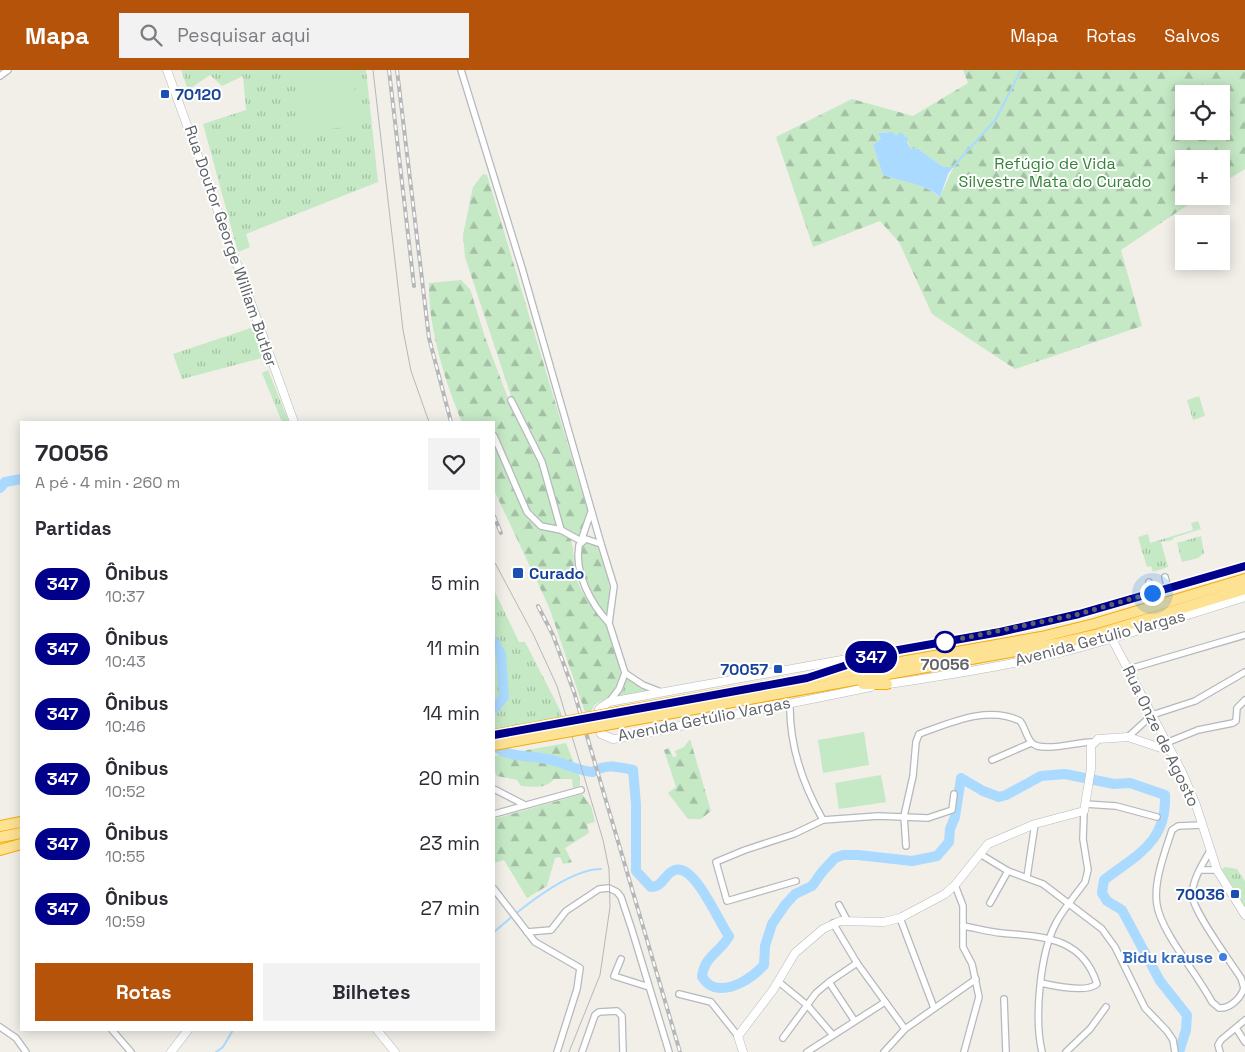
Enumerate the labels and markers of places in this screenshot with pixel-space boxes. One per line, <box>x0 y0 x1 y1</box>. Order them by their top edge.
place label: 70120 <box>175 84 221 105</box>
marker: 70120 <box>159 88 171 100</box>
place label: Curado <box>529 563 585 584</box>
marker: Curado <box>511 566 525 580</box>
marker: 70056 <box>934 631 956 653</box>
place label: 70056 <box>920 654 970 675</box>
place label: 70057 <box>720 659 768 680</box>
marker: 70057 <box>772 663 784 675</box>
place label: 70036 <box>1176 884 1225 905</box>
marker: 70036 <box>1229 888 1241 900</box>
place label: Bidu krause <box>1122 947 1213 968</box>
marker: Bidu krause <box>1217 951 1229 963</box>

